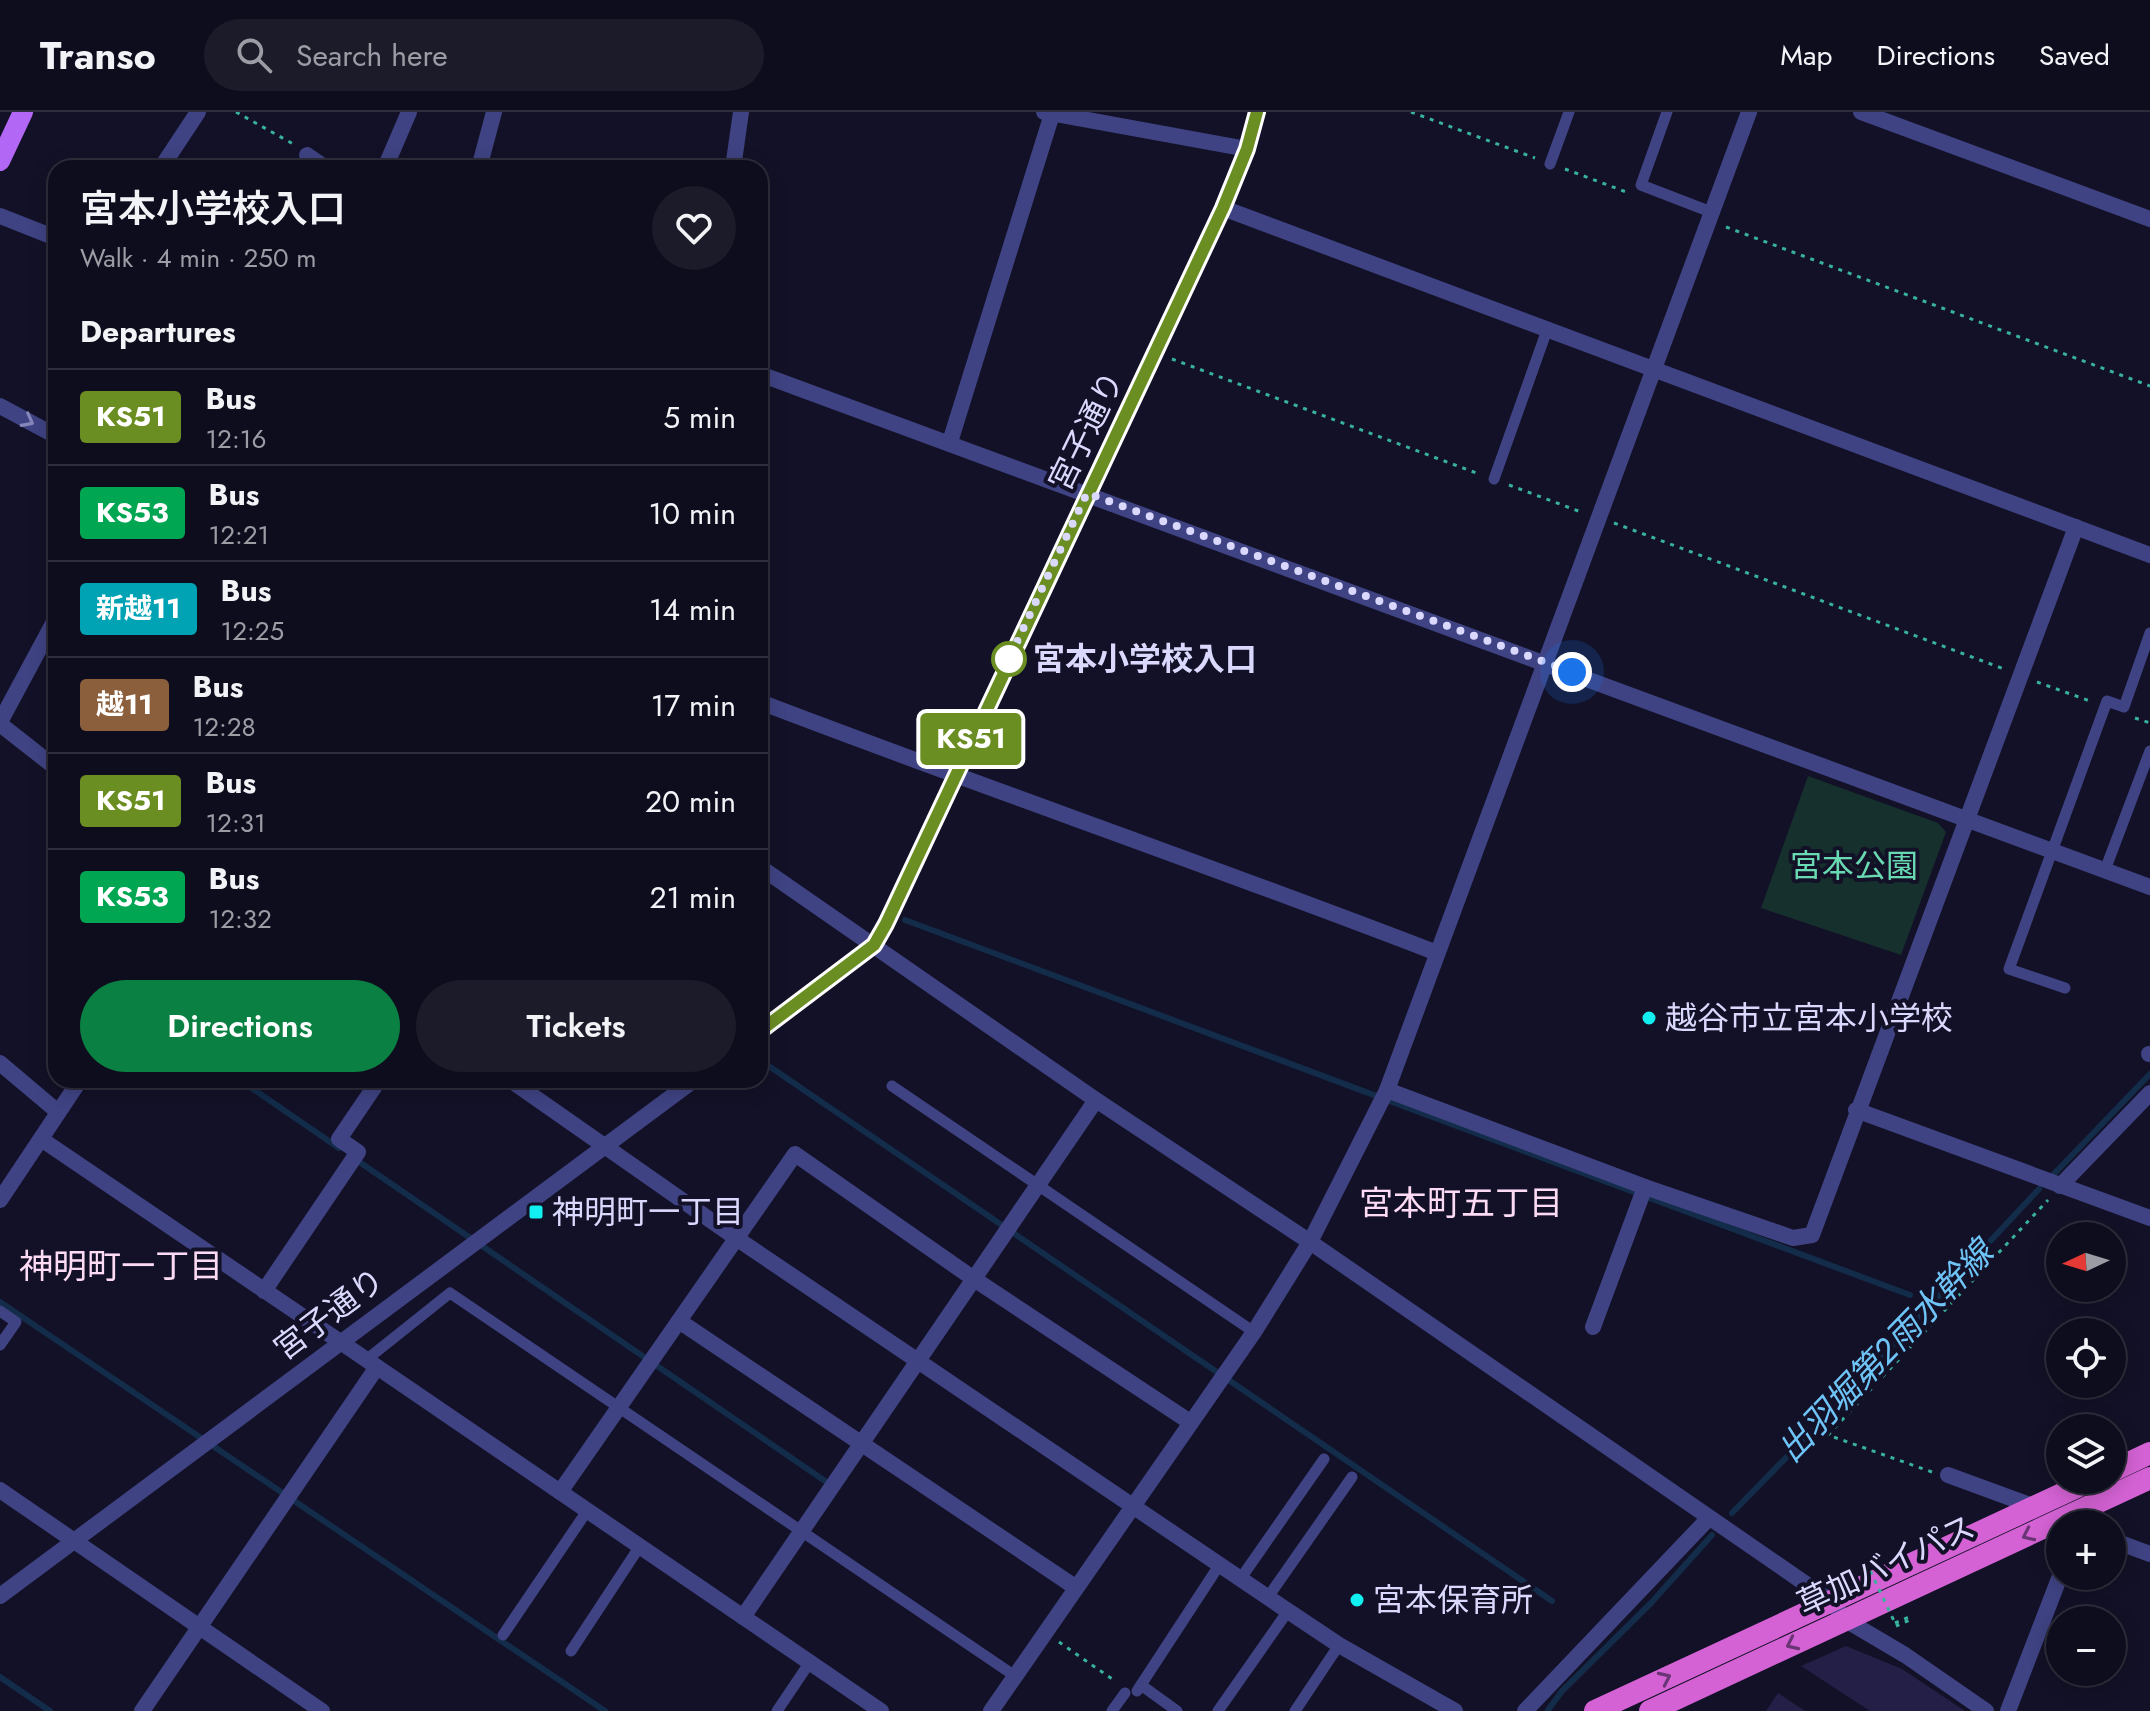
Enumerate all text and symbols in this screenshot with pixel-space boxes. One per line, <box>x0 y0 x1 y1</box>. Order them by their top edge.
search box <box>204 19 764 91</box>
text: Transo <box>40 28 156 83</box>
icon: search <box>232 33 276 77</box>
text: Search here <box>296 34 448 77</box>
text: Map <box>1780 35 1832 76</box>
text: Directions <box>1876 35 1995 76</box>
text: Saved <box>2039 35 2110 76</box>
text: 宮本小学校入口 <box>80 181 346 236</box>
button: heart <box>652 186 736 270</box>
text: Walk · 4 min · 250 m <box>80 239 317 277</box>
text: Departures <box>80 310 236 353</box>
street label: 宮子通り <box>1037 363 1135 499</box>
text: Bus <box>205 377 256 420</box>
text: KS51 <box>96 396 165 437</box>
text: 5 min <box>663 396 736 439</box>
one-way arrow <box>19 411 34 427</box>
text: 12:16 <box>205 420 266 458</box>
text: Bus <box>209 473 259 516</box>
text: KS53 <box>96 492 169 533</box>
text: 10 min <box>649 492 736 535</box>
text: 12:21 <box>209 516 269 554</box>
text: Bus <box>221 569 271 612</box>
text: 新越11 <box>96 588 181 629</box>
text: 14 min <box>649 588 736 631</box>
text: 12:25 <box>221 612 284 650</box>
place label: 宮本小学校入口 <box>1033 636 1257 682</box>
marker: 宮本小学校入口 <box>992 642 1026 676</box>
your location <box>1552 652 1592 692</box>
text: Bus <box>193 665 243 708</box>
text: 越11 <box>96 684 153 725</box>
text: 17 min <box>651 684 736 727</box>
text: 12:28 <box>193 708 256 746</box>
line badge: KS51 <box>915 713 1027 765</box>
text: KS51 <box>936 718 1006 759</box>
text: Bus <box>205 761 256 804</box>
text: KS51 <box>96 780 165 821</box>
text: 20 min <box>645 780 736 823</box>
text: 12:31 <box>205 804 266 842</box>
park label: 宮本公園 <box>1790 843 1918 889</box>
text: Bus <box>209 857 259 900</box>
text: KS53 <box>96 876 169 917</box>
text: 21 min <box>649 876 736 919</box>
text: 12:32 <box>209 900 272 938</box>
button: Directions <box>80 980 400 1072</box>
button: Tickets <box>416 980 736 1072</box>
place label: 越谷市立宮本小学校 <box>1665 995 1953 1041</box>
marker: 越谷市立宮本小学校 <box>1640 1009 1658 1027</box>
district label: 宮本町五丁目 <box>1359 1179 1563 1228</box>
place label: 神明町一丁目 <box>552 1189 744 1235</box>
marker: 神明町一丁目 <box>527 1203 545 1221</box>
north arrow <box>2046 1222 2126 1302</box>
map controls <box>2046 1222 2126 1686</box>
water label: 出羽堀第２雨水幹線 <box>1767 1227 2007 1473</box>
district label: 神明町一丁目 <box>19 1242 223 1291</box>
street label: 宮子通り <box>264 1257 394 1371</box>
button: locate <box>2046 1318 2126 1398</box>
button: layers <box>2046 1414 2126 1494</box>
street label: 草加バイパス <box>1790 1504 1982 1626</box>
button: + <box>2046 1510 2126 1590</box>
one-way arrow <box>2022 1525 2037 1541</box>
place label: 宮本保育所 <box>1373 1577 1533 1623</box>
marker: 宮本保育所 <box>1348 1591 1366 1609</box>
button: − <box>2046 1606 2126 1686</box>
one-way arrow <box>1786 1634 1801 1650</box>
one-way arrow <box>1657 1672 1672 1688</box>

